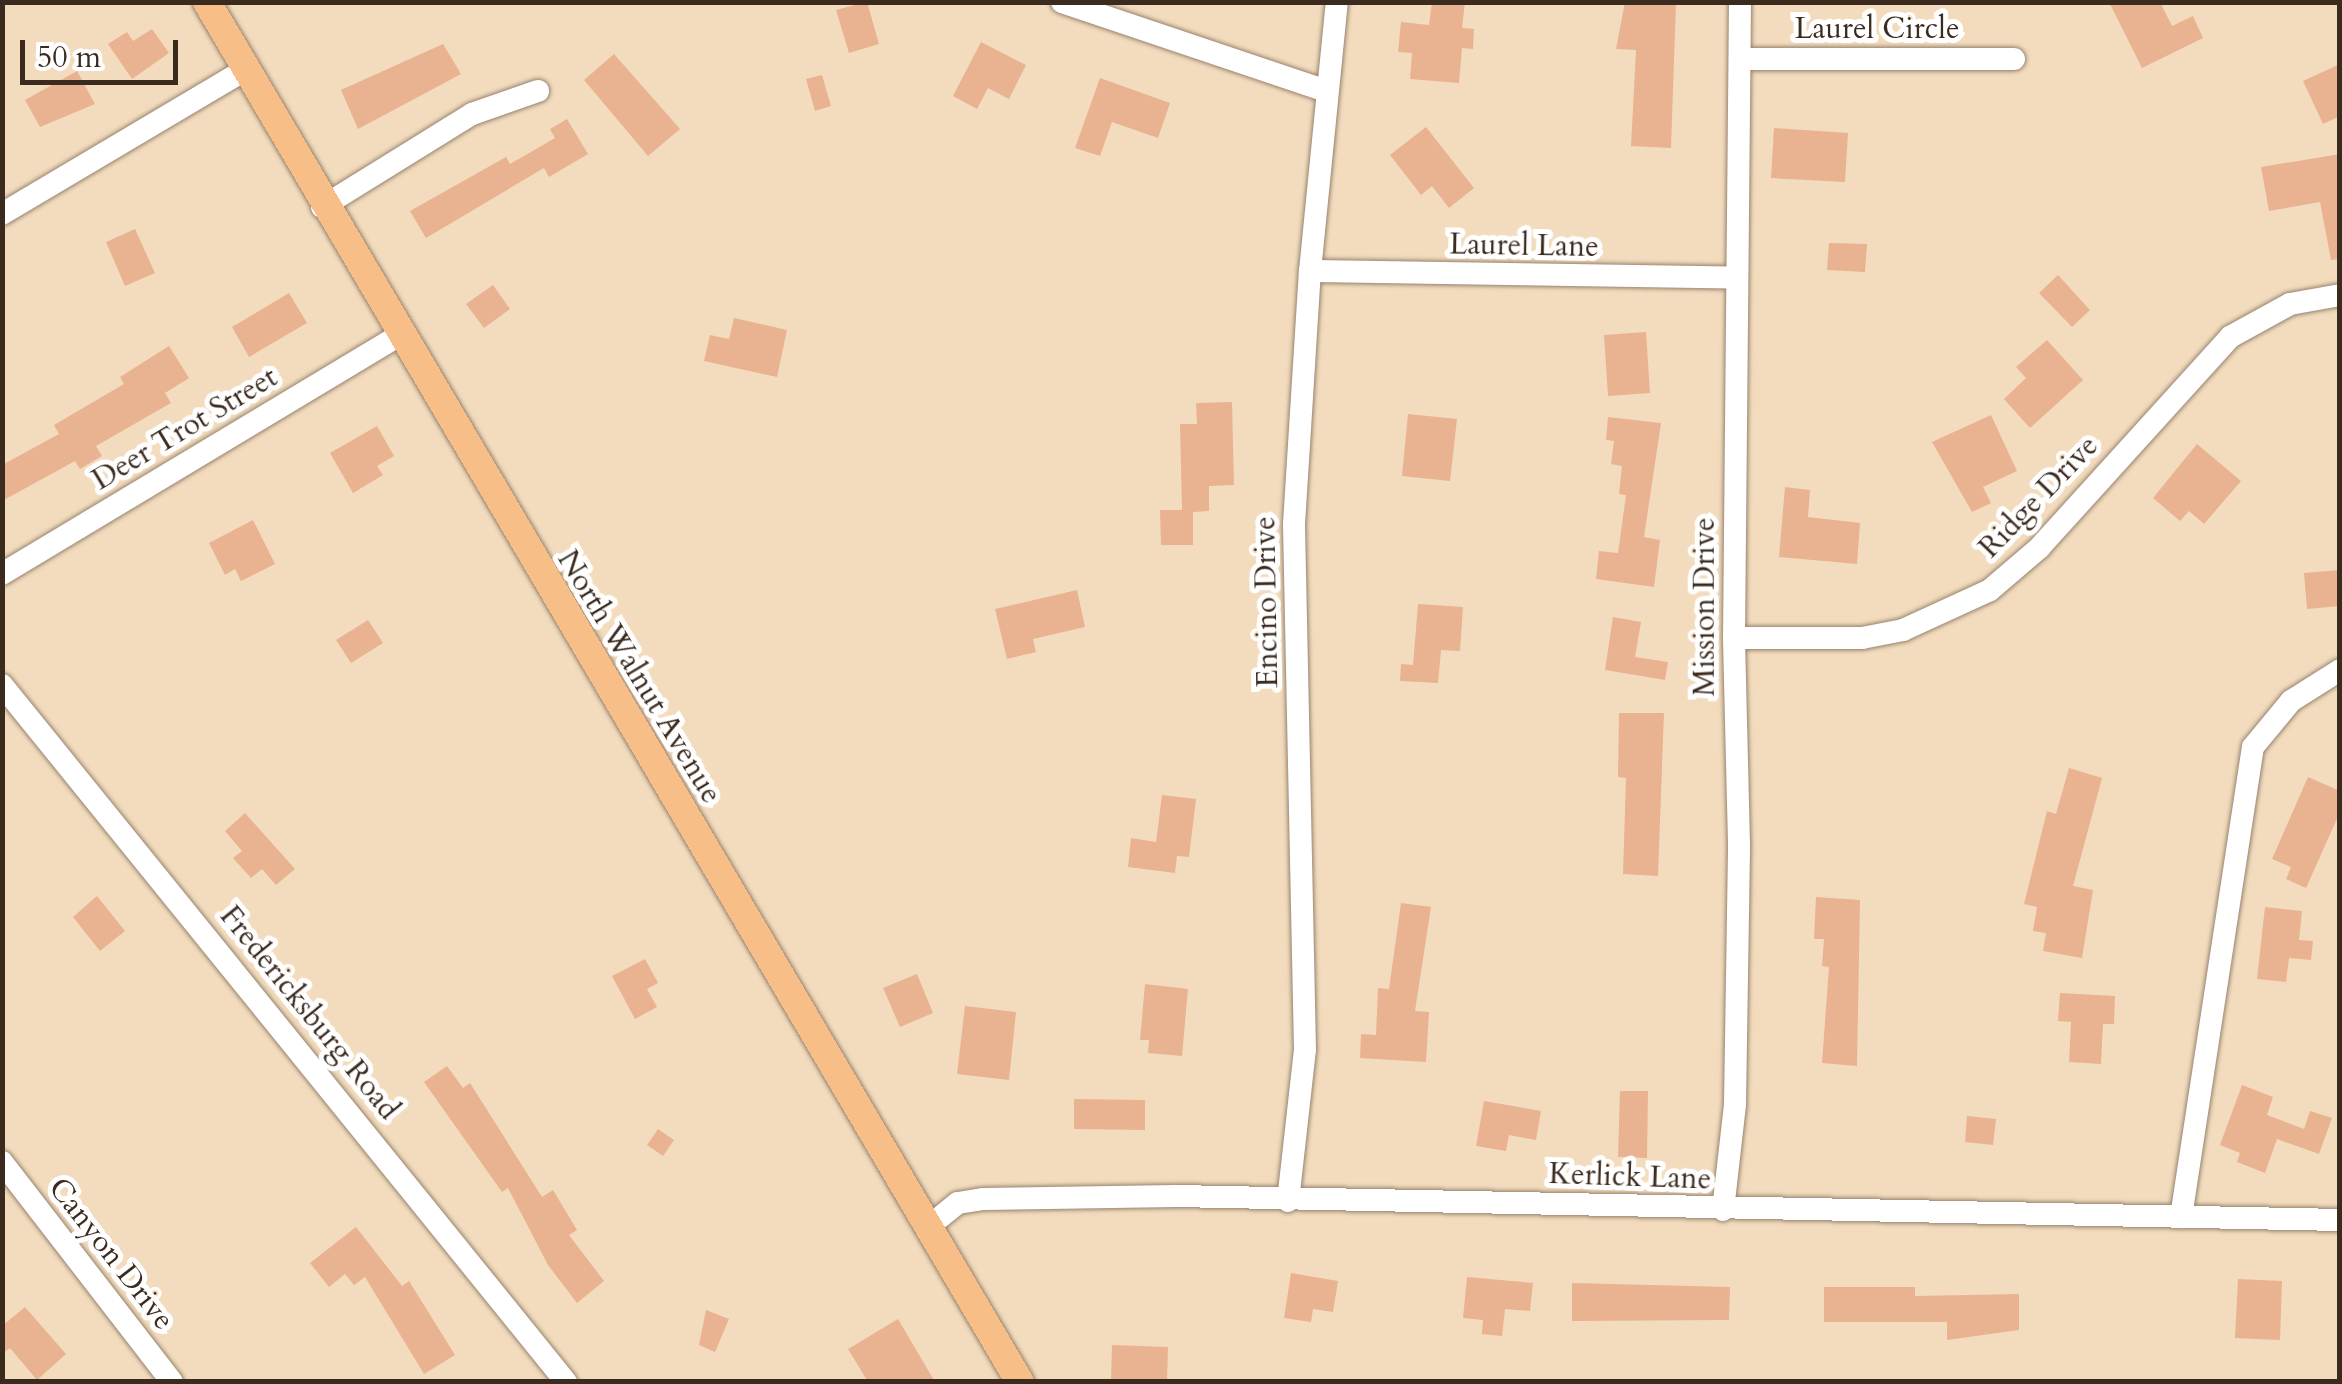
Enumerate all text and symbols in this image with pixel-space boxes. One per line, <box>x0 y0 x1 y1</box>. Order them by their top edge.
street label: Laurel Circle <box>1794 11 1960 47</box>
scale bar <box>25 20 182 82</box>
text: 50 m <box>37 37 101 78</box>
street label: Laurel Lane <box>1449 227 1599 265</box>
street label: Deer Trot Street <box>86 360 284 498</box>
street label: Ridge Drive <box>1972 428 2106 566</box>
street label: Encino Drive <box>1248 516 1286 688</box>
street label: Mission Drive <box>1687 517 1723 697</box>
street label: North Walnut Avenue <box>549 544 729 810</box>
street label: Fredericksburg Road <box>212 899 406 1127</box>
street label: Kerlick Lane <box>1548 1156 1712 1198</box>
street label: Canyon Drive <box>41 1171 181 1337</box>

